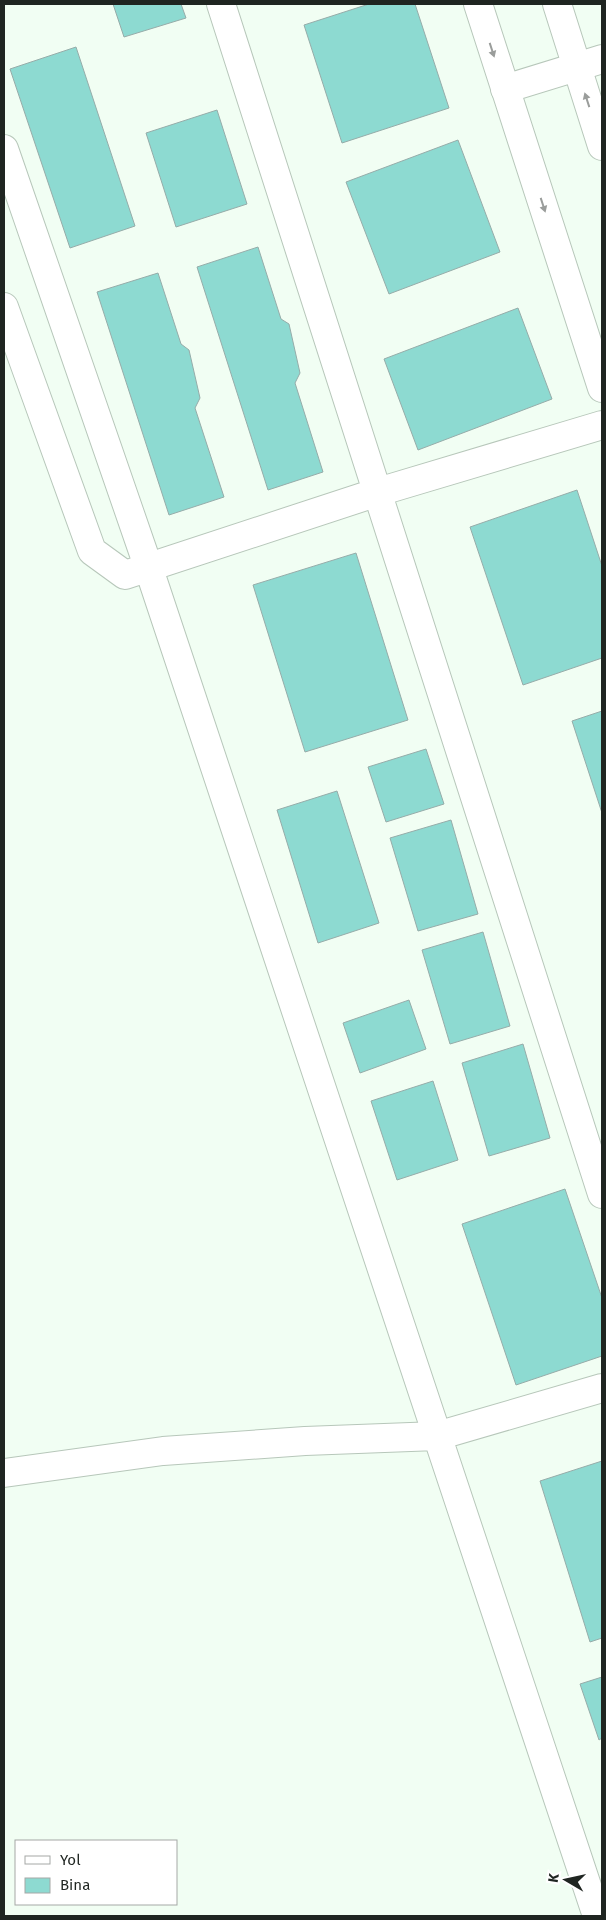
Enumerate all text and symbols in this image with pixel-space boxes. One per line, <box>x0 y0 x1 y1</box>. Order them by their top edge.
one-way arrow <box>489 43 497 58</box>
one-way arrow <box>583 92 591 107</box>
one-way arrow <box>539 197 547 212</box>
legend <box>15 1840 178 1905</box>
text: Yol <box>60 1851 81 1869</box>
north arrow <box>541 1855 591 1905</box>
text: K <box>545 1871 563 1884</box>
text: Bina <box>60 1876 90 1894</box>

